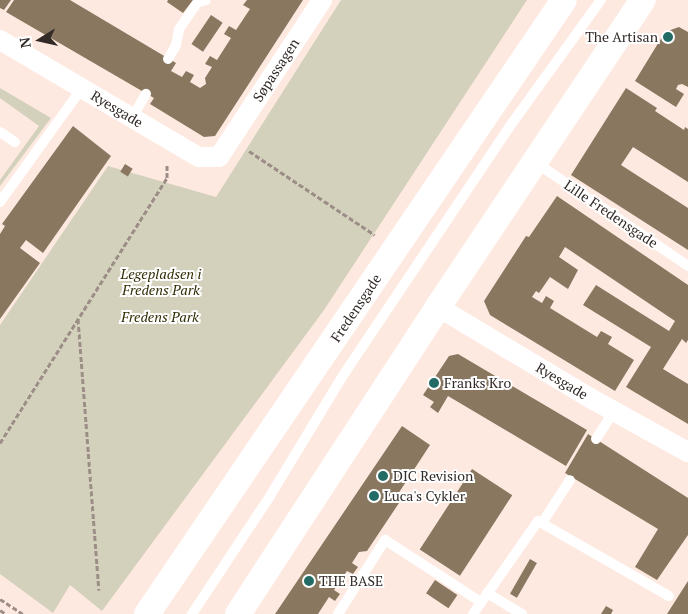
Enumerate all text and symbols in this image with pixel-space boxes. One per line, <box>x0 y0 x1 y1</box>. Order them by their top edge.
north arrow <box>15 15 65 65</box>
place label: The Artisan <box>585 29 658 45</box>
marker: The Artisan <box>662 31 674 43</box>
street label: Søpassagen <box>249 35 303 105</box>
text: N <box>14 36 35 50</box>
street label: Ryesgade <box>88 87 146 131</box>
street label: Lille Fredensgade <box>561 176 661 252</box>
park label: Legepladsen i Fredens Park <box>121 266 201 298</box>
street label: Fredensgade <box>327 271 385 345</box>
park label: Fredens Park <box>121 309 199 325</box>
street label: Ryesgade <box>533 359 591 403</box>
place label: Franks Kro <box>444 375 511 391</box>
marker: Franks Kro <box>428 377 440 389</box>
place label: DIC Revision <box>393 468 473 484</box>
marker: DIC Revision <box>377 470 389 482</box>
place label: Luca's Cykler <box>384 488 465 504</box>
marker: Luca's Cykler <box>368 490 380 502</box>
place label: THE BASE <box>319 573 383 589</box>
marker: THE BASE <box>303 575 315 587</box>

